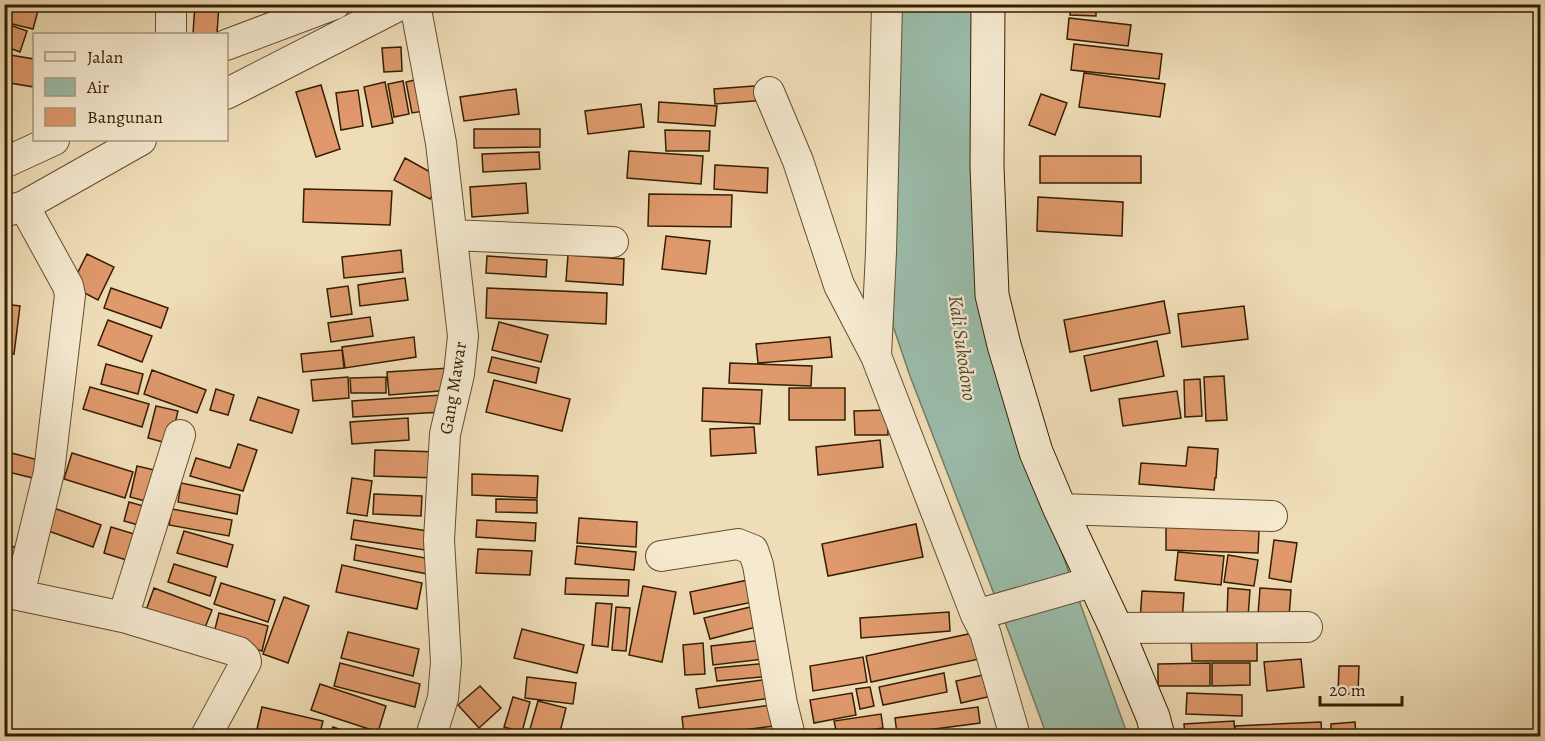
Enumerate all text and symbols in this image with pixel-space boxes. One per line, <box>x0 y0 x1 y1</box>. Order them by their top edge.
legend <box>33 33 228 141</box>
text: Jalan <box>87 45 124 69</box>
text: Air <box>86 75 109 99</box>
text: Bangunan <box>87 105 163 129</box>
water label: Kali Sukodono <box>942 294 983 403</box>
street label: Gang Mawar <box>434 340 472 436</box>
scale bar <box>1320 669 1402 707</box>
text: 20 m <box>1329 678 1366 702</box>

